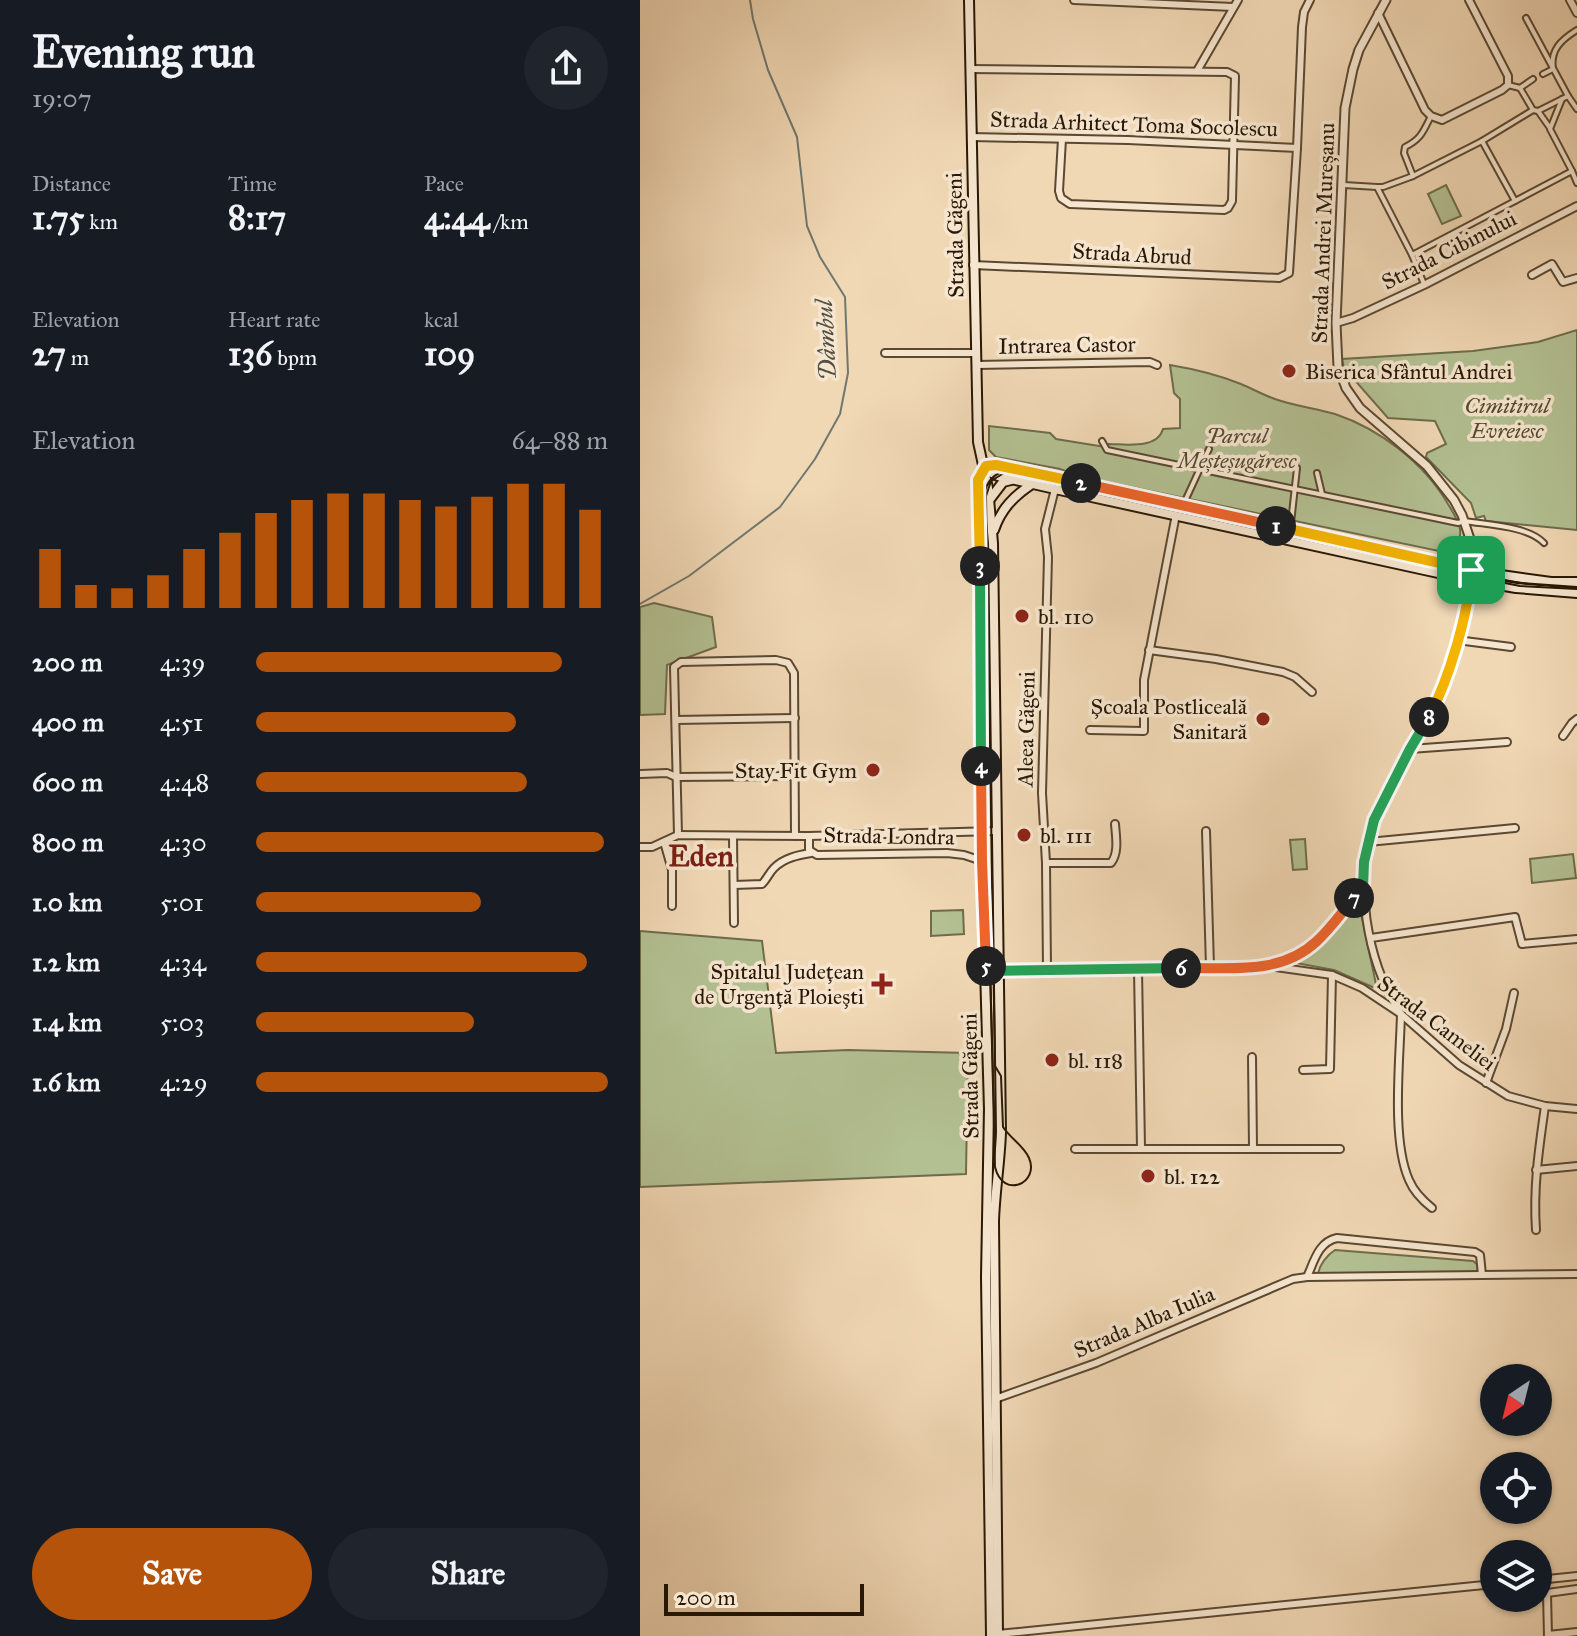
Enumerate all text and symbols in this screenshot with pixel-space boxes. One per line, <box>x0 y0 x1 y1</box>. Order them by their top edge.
text: Evening run <box>32 25 255 79</box>
button: share <box>524 26 608 110</box>
text: 19:07 <box>32 82 92 114</box>
street label: Strada Arhitect Toma Socolescu <box>990 105 1279 143</box>
street label: Strada Andrei Mureșanu <box>1306 122 1340 344</box>
text: Distance <box>32 170 111 197</box>
text: Time <box>228 170 277 197</box>
text: Pace <box>424 170 464 197</box>
street label: Strada Găgeni <box>940 172 970 298</box>
text: 1.75 <box>32 197 84 238</box>
text: 8:17 <box>228 197 286 238</box>
text: 4:44 <box>424 197 489 238</box>
street label: Strada Cibinului <box>1377 204 1521 296</box>
text: km <box>84 208 118 235</box>
text: /km <box>489 208 529 235</box>
street label: Strada Abrud <box>1072 237 1192 271</box>
water label: Dâmbul <box>809 296 843 381</box>
text: Elevation <box>32 306 119 333</box>
text: Heart rate <box>228 306 321 333</box>
text: kcal <box>424 306 459 333</box>
street label: Intrarea Castor <box>998 330 1137 360</box>
text: 27 <box>32 333 66 374</box>
text: 136 <box>228 333 272 374</box>
text: 109 <box>424 333 475 374</box>
text: m <box>66 344 89 371</box>
text: bpm <box>272 344 317 371</box>
place label: Biserica Sfântul Andrei <box>1305 358 1513 385</box>
marker: Biserica Sfântul Andrei <box>1280 362 1298 380</box>
park label: Cimitirul Evreiesc <box>1465 392 1552 444</box>
park label: Parcul Meșteșugăresc <box>1176 422 1297 474</box>
text: Elevation <box>32 424 135 456</box>
text: 64–88 m <box>511 424 608 456</box>
pin: 2 <box>1061 463 1101 503</box>
text: 2 <box>1076 469 1086 496</box>
pin: 1 <box>1256 506 1296 546</box>
text: 1 <box>1272 512 1280 539</box>
pin <box>1437 536 1505 604</box>
pin: 3 <box>960 546 1000 586</box>
icon: arrive <box>1449 548 1493 592</box>
text: 3 <box>976 552 984 579</box>
place label: bl. 110 <box>1038 603 1094 630</box>
marker: bl. 110 <box>1013 607 1031 625</box>
text: 200 m <box>32 646 103 678</box>
text: 4:39 <box>160 646 205 678</box>
street label: Aleea Găgeni <box>1011 671 1041 788</box>
place label: Școala Postliceală Sanitară <box>1091 693 1248 745</box>
pin: 8 <box>1409 697 1449 737</box>
text: 8 <box>1423 703 1435 730</box>
text: 400 m <box>32 706 104 738</box>
text: 4:51 <box>160 706 203 738</box>
marker: Școala Postliceală Sanitară <box>1254 710 1272 728</box>
pin: 4 <box>961 746 1001 786</box>
text: 4 <box>975 752 987 779</box>
place label: Stay Fit Gym <box>735 757 857 784</box>
marker: Stay Fit Gym <box>864 761 882 779</box>
text: 600 m <box>32 766 103 798</box>
text: 4:48 <box>160 766 209 798</box>
street label: Strada Londra <box>823 821 955 851</box>
place label: bl. 111 <box>1040 822 1092 849</box>
text: 800 m <box>32 826 104 858</box>
text: 4:30 <box>160 826 207 858</box>
marker: bl. 111 <box>1015 826 1033 844</box>
district label: Eden <box>668 838 734 874</box>
pin: 7 <box>1334 878 1374 918</box>
text: 7 <box>1348 884 1360 911</box>
text: 1.0 km <box>32 886 102 918</box>
text: 5:01 <box>160 886 204 918</box>
text: 1.2 km <box>32 946 100 978</box>
text: 4:34 <box>160 946 206 978</box>
pin: 5 <box>966 946 1006 986</box>
pin: 6 <box>1161 948 1201 988</box>
text: 5 <box>981 952 991 979</box>
text: 6 <box>1175 954 1187 981</box>
place label: Spitalul Județean de Urgență Ploiești <box>694 958 864 1010</box>
street label: Strada Cameliei <box>1372 969 1502 1077</box>
marker: Spitalul Județean de Urgență Ploiești <box>871 973 893 995</box>
text: 1.4 km <box>32 1006 102 1038</box>
text: 5:03 <box>160 1006 204 1038</box>
street label: Strada Găgeni <box>955 1013 985 1139</box>
place label: bl. 118 <box>1068 1047 1123 1074</box>
marker: bl. 118 <box>1043 1051 1061 1069</box>
text: 1.6 km <box>32 1066 101 1098</box>
text: 4:29 <box>160 1066 208 1098</box>
place label: bl. 122 <box>1164 1163 1220 1190</box>
marker: bl. 122 <box>1139 1167 1157 1185</box>
street label: Strada Alba Iulia <box>1069 1280 1219 1364</box>
north arrow <box>1480 1364 1552 1436</box>
map controls <box>1480 1364 1552 1612</box>
button: locate <box>1480 1452 1552 1524</box>
button: Save <box>32 1528 312 1620</box>
button: Share <box>328 1528 608 1620</box>
button: layers <box>1480 1540 1552 1612</box>
scale bar <box>664 1580 864 1616</box>
text: 200 m <box>676 1584 736 1611</box>

